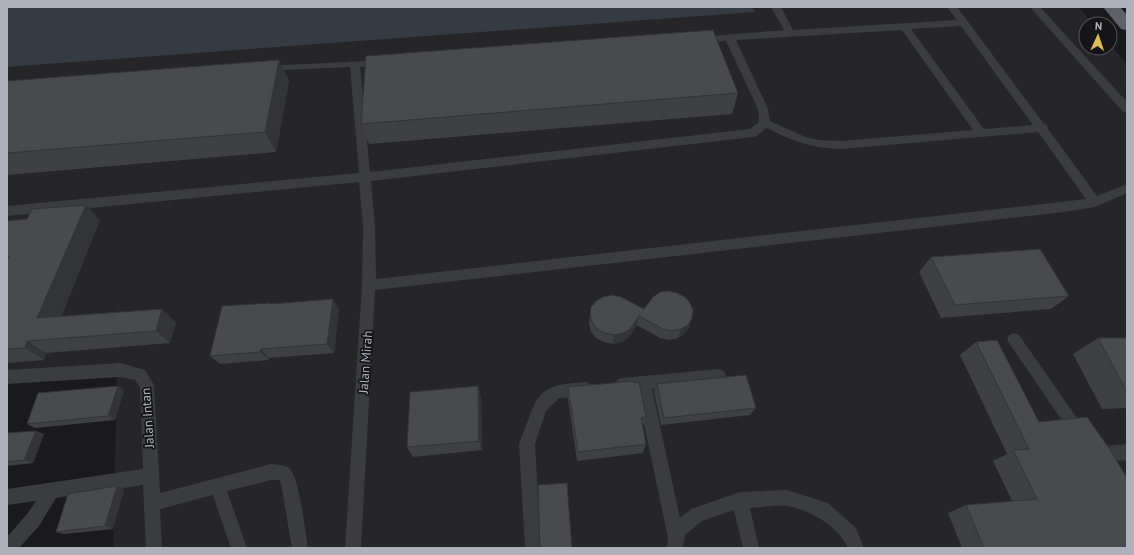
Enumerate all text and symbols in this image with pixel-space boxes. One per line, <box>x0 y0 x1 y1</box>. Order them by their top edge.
north arrow <box>1078 16 1118 56</box>
text: N <box>1095 19 1103 33</box>
street label: Jalan Mirah <box>355 330 376 395</box>
street label: Jalan Intan <box>137 387 158 449</box>

